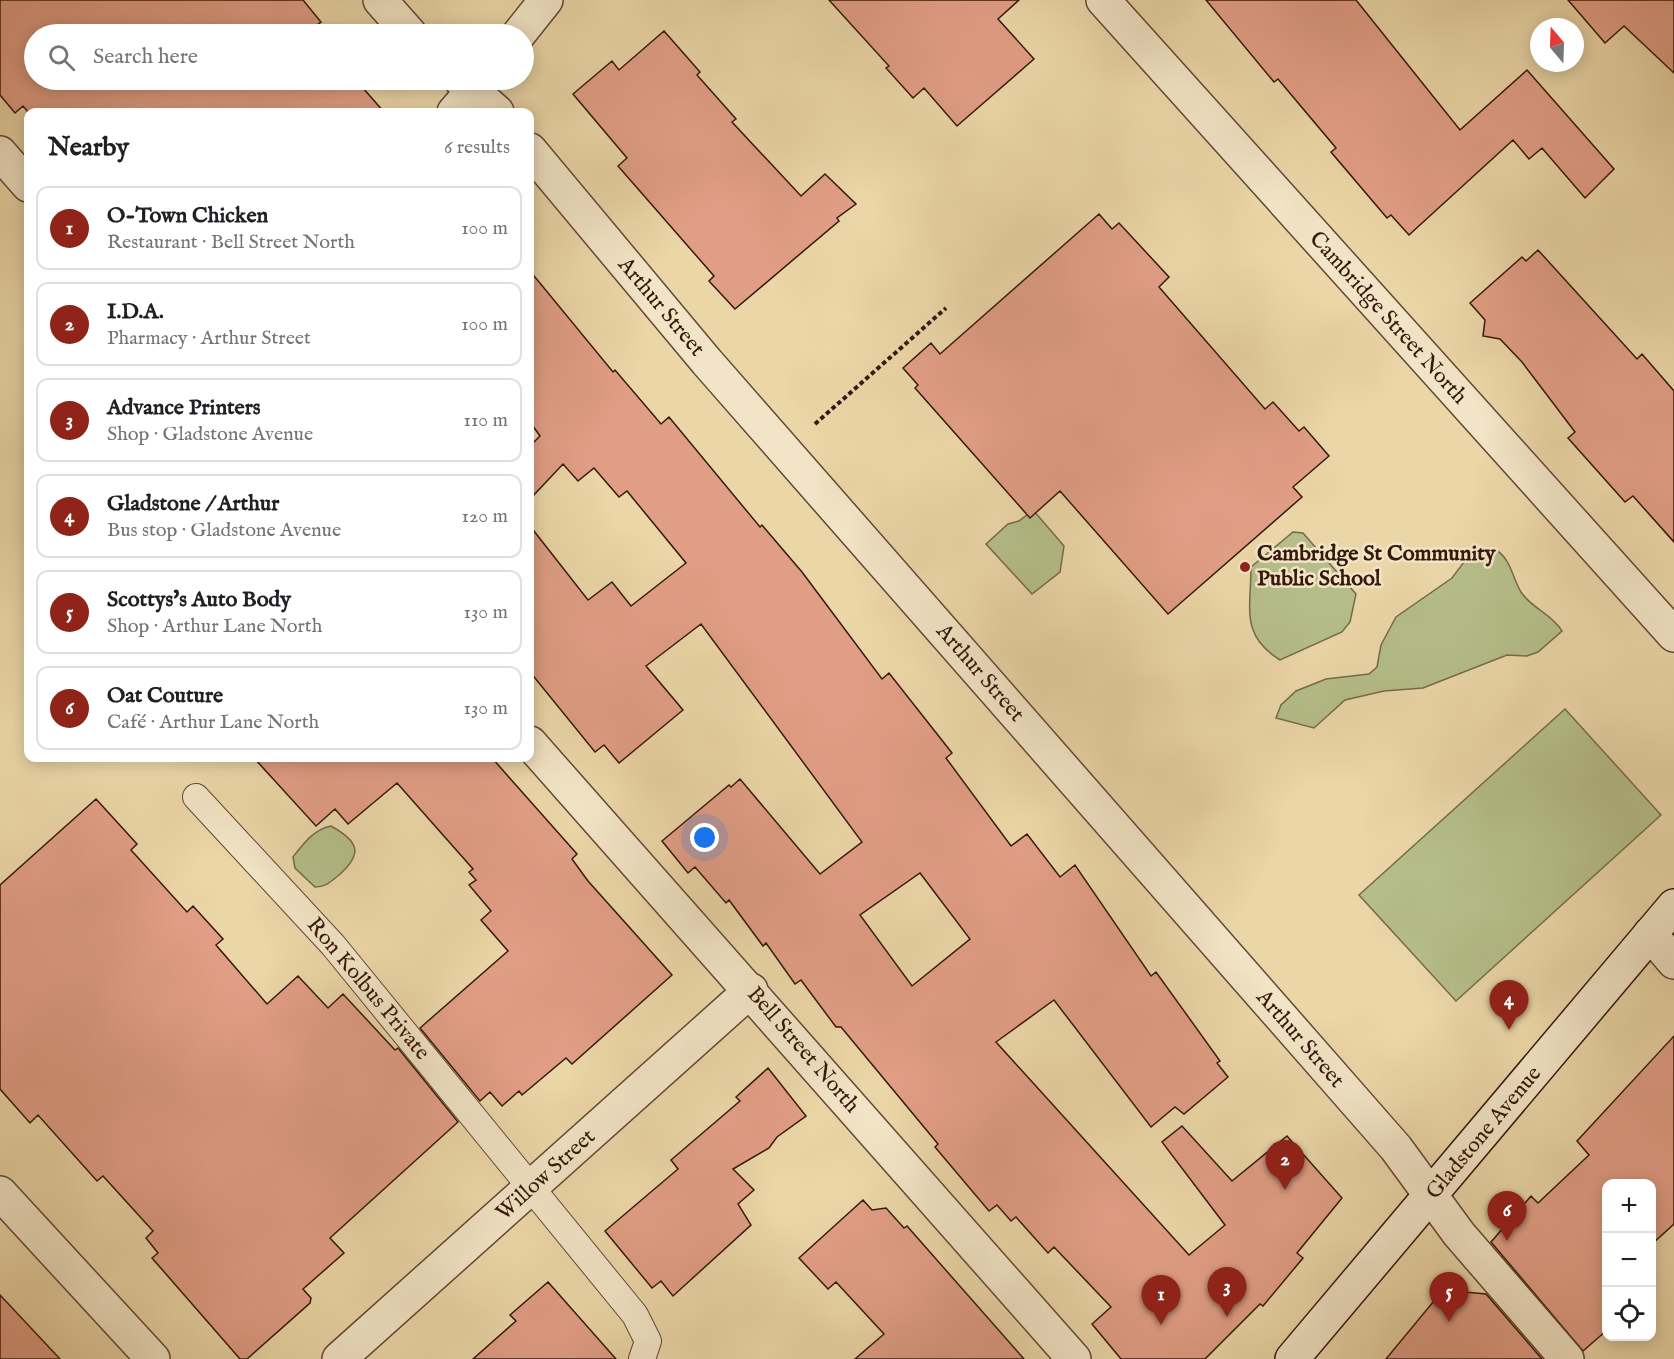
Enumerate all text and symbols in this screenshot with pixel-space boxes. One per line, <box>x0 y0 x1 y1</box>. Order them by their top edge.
north arrow <box>1530 18 1584 72</box>
search box <box>24 24 534 90</box>
icon: search <box>45 41 78 74</box>
text: Search here <box>93 43 198 71</box>
text: Nearby <box>48 131 129 164</box>
text: 6 results <box>444 135 510 160</box>
text: O-Town Chicken <box>107 202 268 230</box>
text: 1 <box>66 216 73 241</box>
text: 100 m <box>461 216 508 241</box>
street label: Cambridge Street North <box>1303 226 1473 411</box>
text: Restaurant · Bell Street North <box>107 230 355 255</box>
street label: Arthur Street <box>611 251 711 363</box>
text: I.D.A. <box>107 298 164 326</box>
text: 2 <box>65 312 74 337</box>
text: 100 m <box>461 312 508 337</box>
text: Pharmacy · Arthur Street <box>107 326 311 351</box>
text: Advance Printers <box>107 394 261 422</box>
text: 3 <box>66 408 73 433</box>
text: 110 m <box>464 408 508 433</box>
text: Shop · Gladstone Avenue <box>107 422 313 447</box>
text: Gladstone / Arthur <box>107 490 279 518</box>
text: 4 <box>65 504 74 529</box>
text: 120 m <box>462 504 508 529</box>
text: Bus stop · Gladstone Avenue <box>107 518 341 543</box>
place label: Cambridge St Community Public School <box>1257 540 1497 593</box>
marker: Cambridge St Community Public School <box>1238 560 1252 574</box>
text: Scottys's Auto Body <box>107 586 291 614</box>
text: 5 <box>66 600 73 625</box>
text: 130 m <box>463 600 508 625</box>
text: Shop · Arthur Lane North <box>107 614 322 639</box>
street label: Arthur Street <box>929 617 1031 728</box>
text: Oat Couture <box>107 682 223 710</box>
text: 6 <box>65 696 74 721</box>
text: 130 m <box>463 696 508 721</box>
text: Café · Arthur Lane North <box>107 710 319 735</box>
your location <box>690 823 719 852</box>
street label: Ron Kolbus Private <box>300 912 436 1066</box>
pin: 4 <box>1490 980 1528 1030</box>
street label: Bell Street North <box>740 981 866 1119</box>
street label: Arthur Street <box>1249 983 1351 1094</box>
street label: Gladstone Avenue <box>1420 1061 1548 1205</box>
street label: Willow Street <box>490 1123 602 1227</box>
pin: 2 <box>1266 1140 1304 1190</box>
map controls <box>1602 1179 1656 1341</box>
button: + <box>1602 1179 1656 1233</box>
pin: 6 <box>1488 1192 1526 1241</box>
button: − <box>1602 1233 1656 1287</box>
pin: 3 <box>1208 1268 1246 1317</box>
pin: 5 <box>1430 1272 1468 1322</box>
pin: 1 <box>1142 1276 1180 1325</box>
button: locate <box>1602 1287 1656 1341</box>

